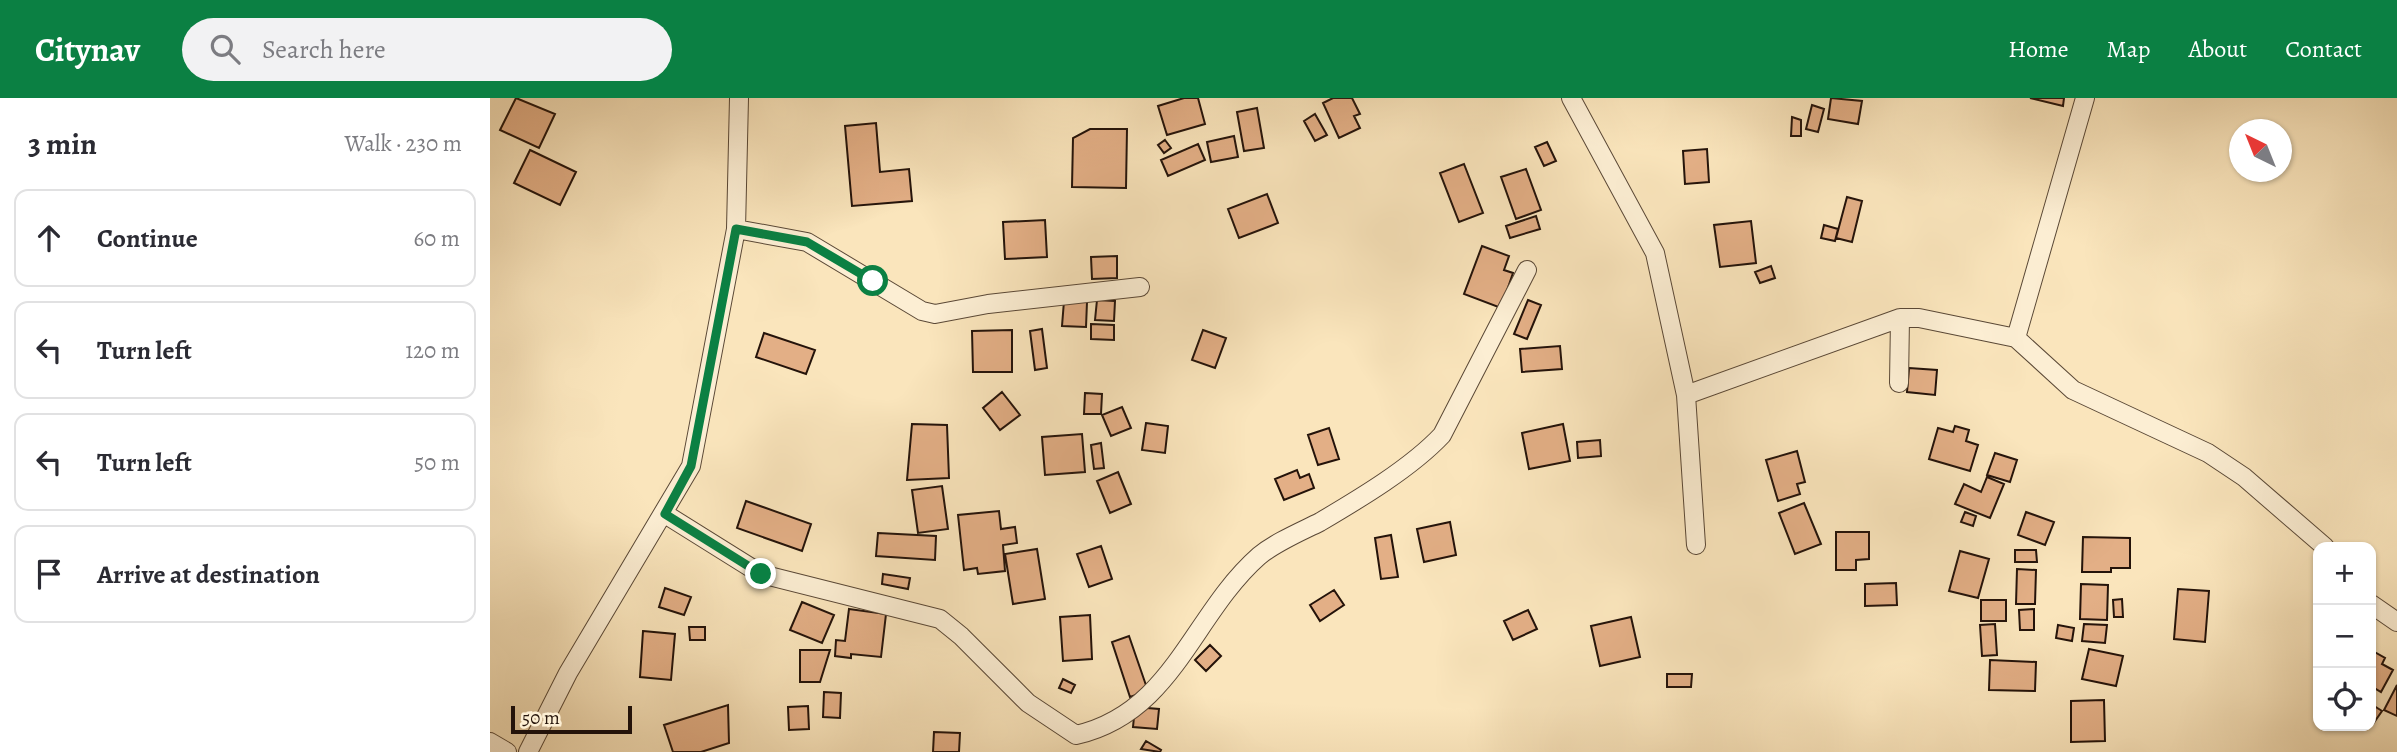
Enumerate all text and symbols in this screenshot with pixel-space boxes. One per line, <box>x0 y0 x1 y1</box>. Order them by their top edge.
search box <box>182 18 672 81</box>
text: Citynav <box>35 27 140 72</box>
icon: search <box>206 30 244 68</box>
text: Search here <box>262 32 386 67</box>
text: Home <box>2008 33 2069 65</box>
text: Map <box>2107 33 2151 65</box>
text: About <box>2189 33 2247 65</box>
text: Contact <box>2285 33 2362 65</box>
north arrow <box>2229 119 2292 182</box>
text: 3 min <box>28 124 97 164</box>
text: Walk · 230 m <box>345 128 462 159</box>
icon: ahead <box>30 219 68 257</box>
text: Continue <box>97 221 198 256</box>
text: 60 m <box>413 223 460 254</box>
route start <box>857 265 888 296</box>
icon: left <box>30 331 68 369</box>
text: Turn left <box>97 333 192 368</box>
text: 120 m <box>405 335 460 366</box>
icon: left <box>30 443 68 481</box>
text: Turn left <box>97 445 192 480</box>
text: 50 m <box>414 447 460 478</box>
map controls <box>2313 542 2376 731</box>
button: + <box>2313 542 2376 605</box>
icon: arrive <box>30 555 68 593</box>
text: Arrive at destination <box>97 557 320 592</box>
route end <box>745 558 776 589</box>
button: − <box>2313 605 2376 668</box>
button: locate <box>2313 668 2376 731</box>
scale bar <box>511 703 632 735</box>
text: 50 m <box>522 705 560 731</box>

